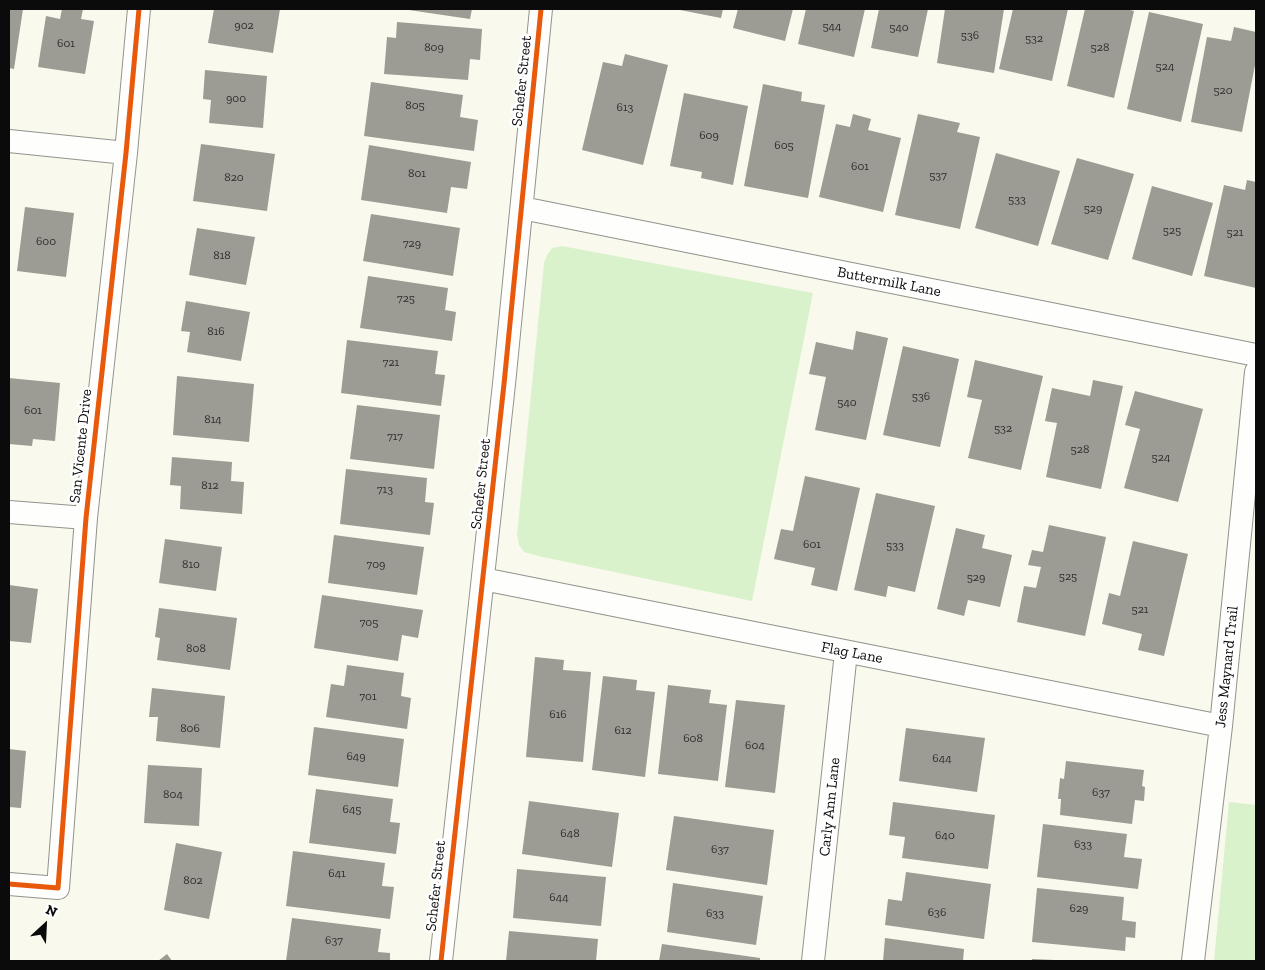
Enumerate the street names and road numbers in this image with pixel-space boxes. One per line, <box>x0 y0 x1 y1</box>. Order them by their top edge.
street label: Schefer Street <box>508 35 536 127</box>
street label: Buttermilk Lane <box>836 263 942 301</box>
street label: San Vicente Drive <box>66 388 96 504</box>
street label: Schefer Street <box>467 438 495 530</box>
street label: Jess Maynard Trail <box>1212 605 1242 729</box>
street label: Flag Lane <box>820 638 884 668</box>
street label: Carly Ann Lane <box>816 757 844 857</box>
street label: Schefer Street <box>422 840 450 932</box>

